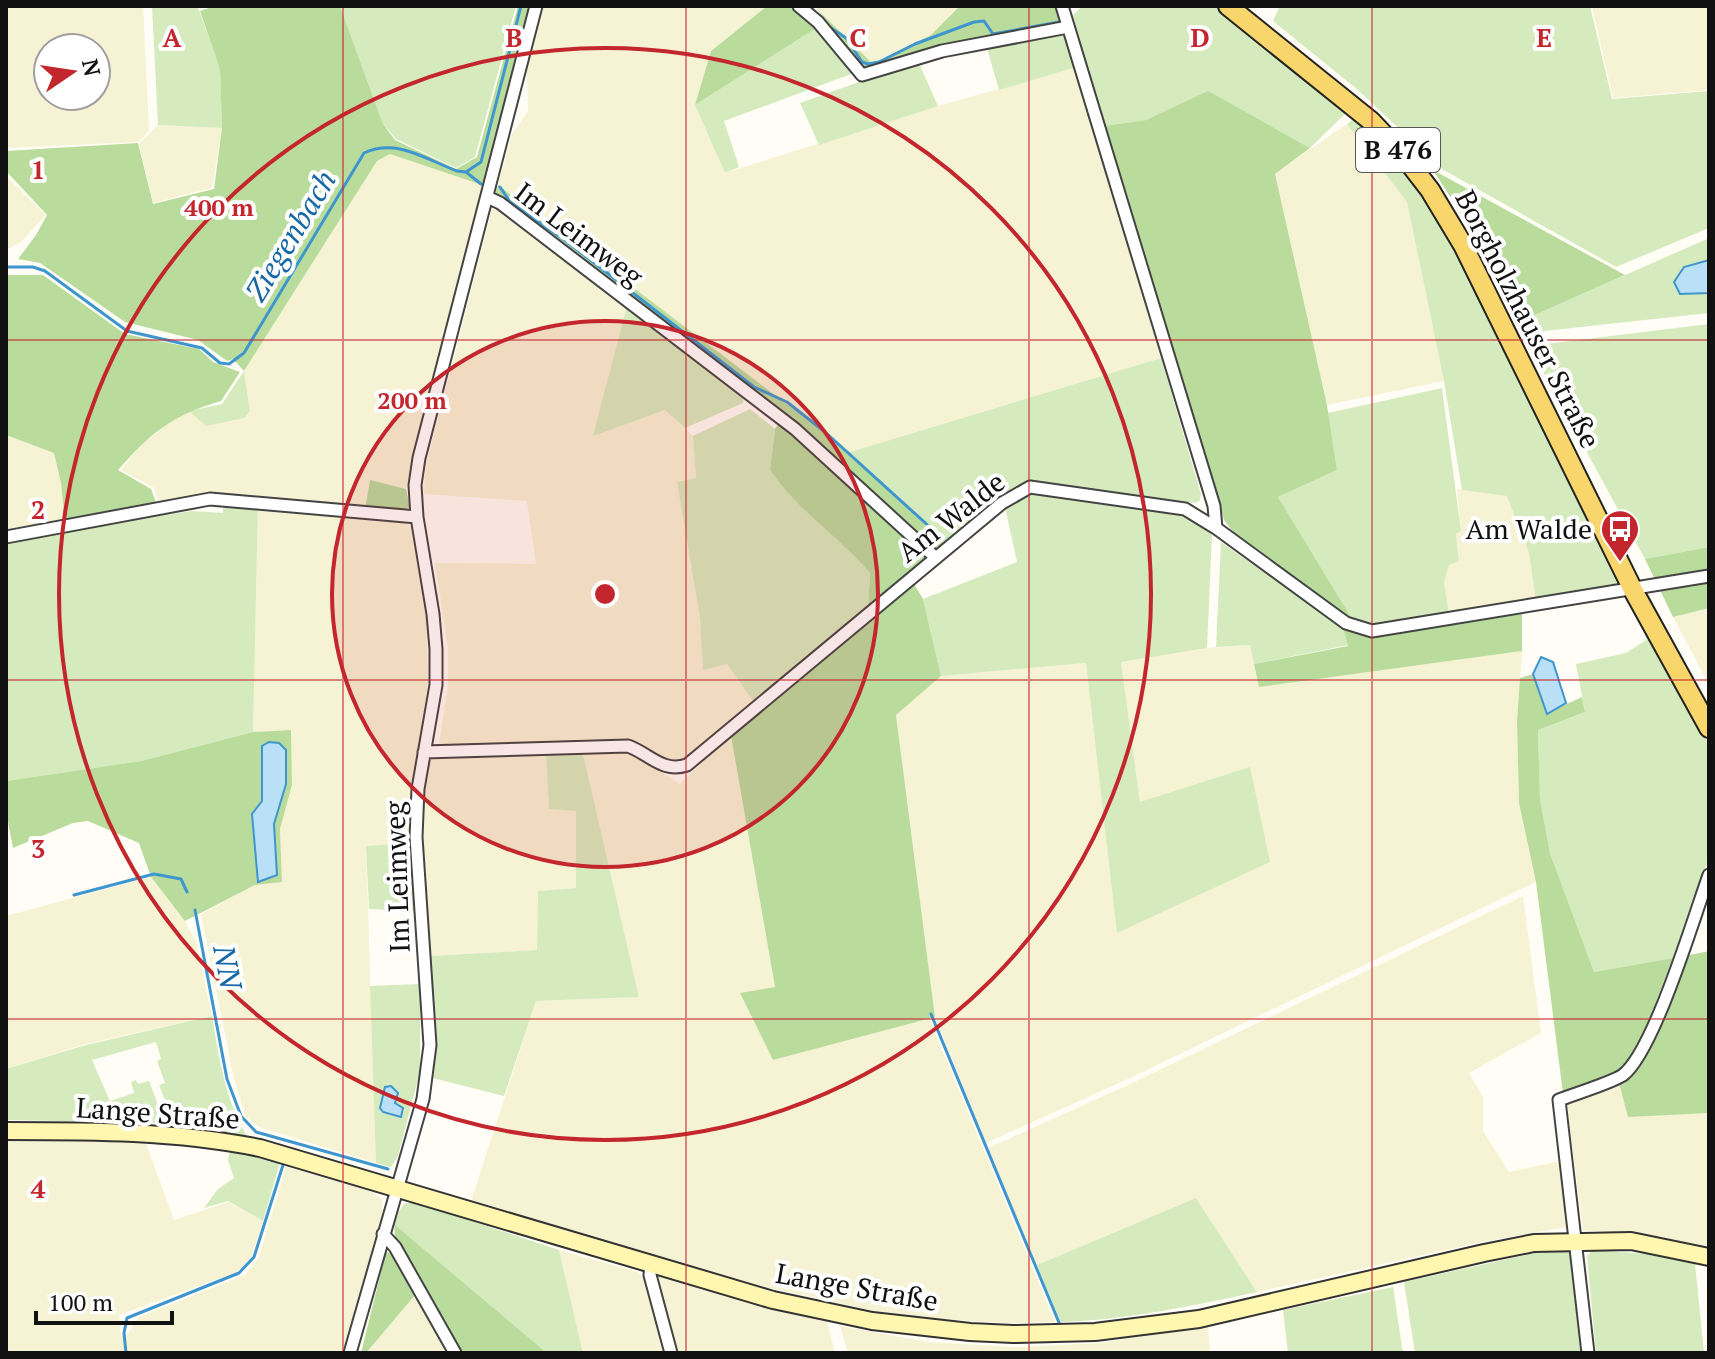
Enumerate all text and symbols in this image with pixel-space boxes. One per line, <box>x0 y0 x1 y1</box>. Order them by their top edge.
text: A <box>163 20 182 54</box>
text: B <box>506 20 522 54</box>
text: C <box>850 20 866 54</box>
text: D <box>1190 20 1210 54</box>
text: E <box>1536 20 1552 54</box>
north arrow <box>32 32 112 112</box>
text: N <box>76 56 108 79</box>
road number: B 476 <box>1356 128 1440 172</box>
text: 1 <box>31 152 45 186</box>
water label: Ziegenbach <box>235 163 345 308</box>
street label: Im Leimweg <box>508 173 652 295</box>
street label: Borgholzhauser Straße <box>1447 183 1610 454</box>
text: 400 m <box>184 191 254 223</box>
text: 200 m <box>377 384 447 416</box>
street label: Am Walde <box>889 463 1012 570</box>
text: 2 <box>31 492 45 526</box>
bus stop icon: Am Walde <box>1599 508 1641 563</box>
place label: Am Walde <box>1465 510 1592 547</box>
centre of rings <box>591 580 619 608</box>
street label: Im Leimweg <box>375 799 418 953</box>
text: 3 <box>31 831 45 865</box>
water label: NN <box>204 941 252 995</box>
street label: Lange Straße <box>75 1088 241 1137</box>
text: 4 <box>31 1171 46 1205</box>
street label: Lange Straße <box>773 1254 941 1319</box>
scale bar <box>36 1275 172 1325</box>
text: 100 m <box>48 1286 113 1318</box>

